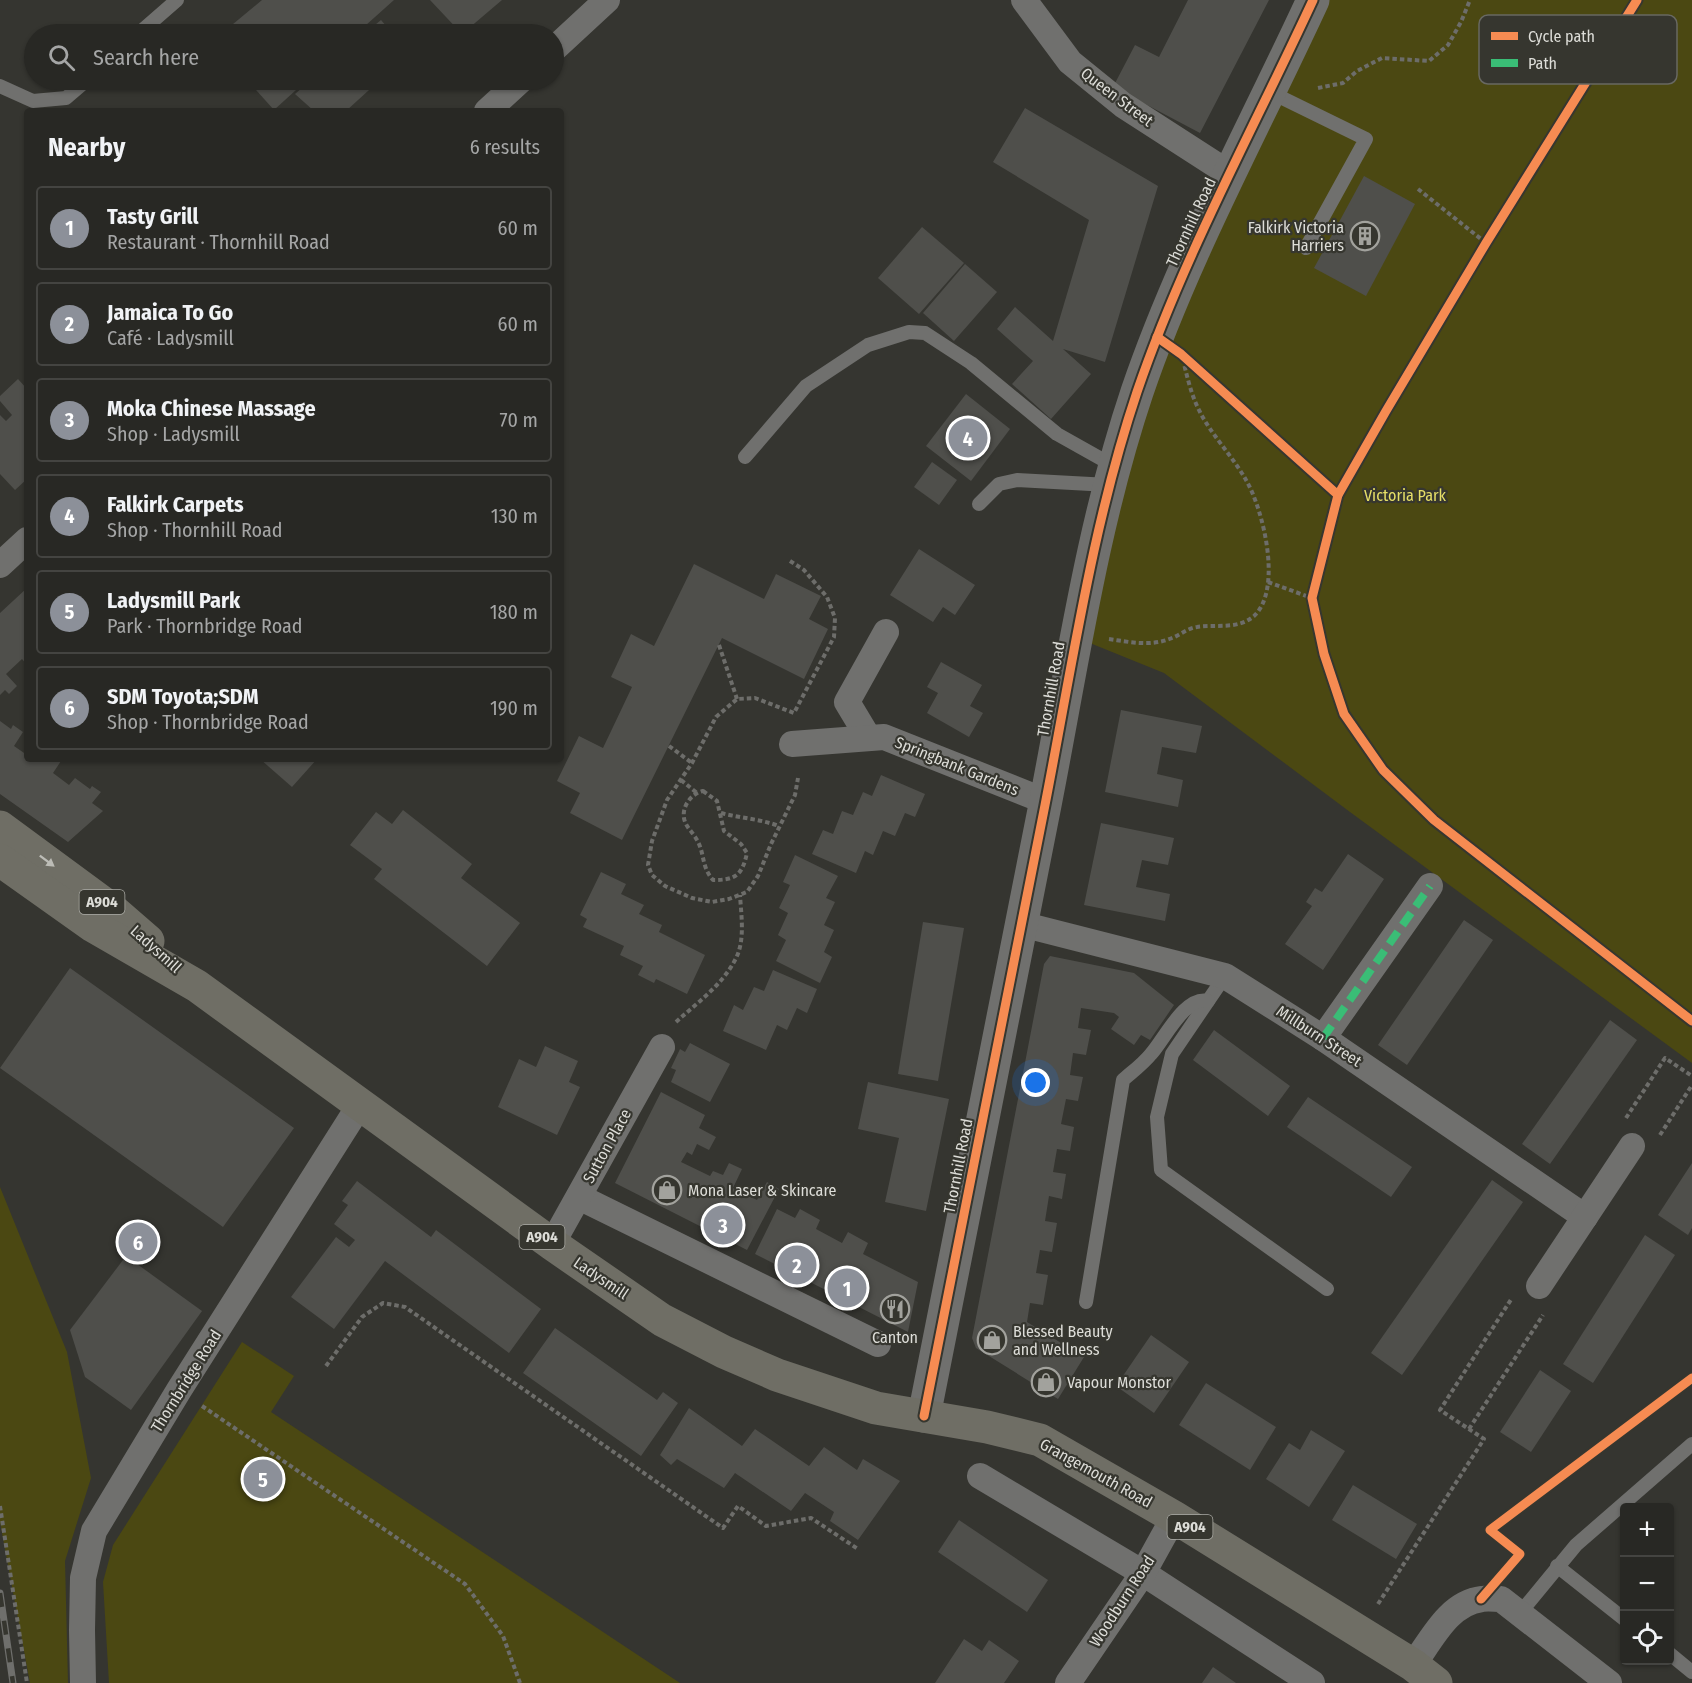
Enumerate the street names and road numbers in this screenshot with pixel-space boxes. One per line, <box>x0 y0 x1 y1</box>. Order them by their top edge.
street label: Queen Street <box>1077 64 1158 131</box>
street label: Thornhill Road <box>1162 174 1220 270</box>
street label: Thornhill Road <box>1033 640 1069 738</box>
street label: Springbank Gardens <box>892 733 1022 800</box>
road number: A904 <box>80 890 124 914</box>
street label: Ladysmill <box>127 921 185 977</box>
street label: Millburn Street <box>1273 1001 1366 1071</box>
street label: Sutton Place <box>579 1106 635 1186</box>
street label: Thornhill Road <box>940 1117 976 1215</box>
road number: A904 <box>520 1225 564 1249</box>
street label: Ladysmill <box>570 1253 632 1303</box>
street label: Thornbridge Road <box>147 1326 225 1436</box>
street label: Grangemouth Road <box>1037 1434 1155 1512</box>
road number: A904 <box>1168 1515 1212 1539</box>
street label: Woodburn Road <box>1085 1552 1159 1650</box>

